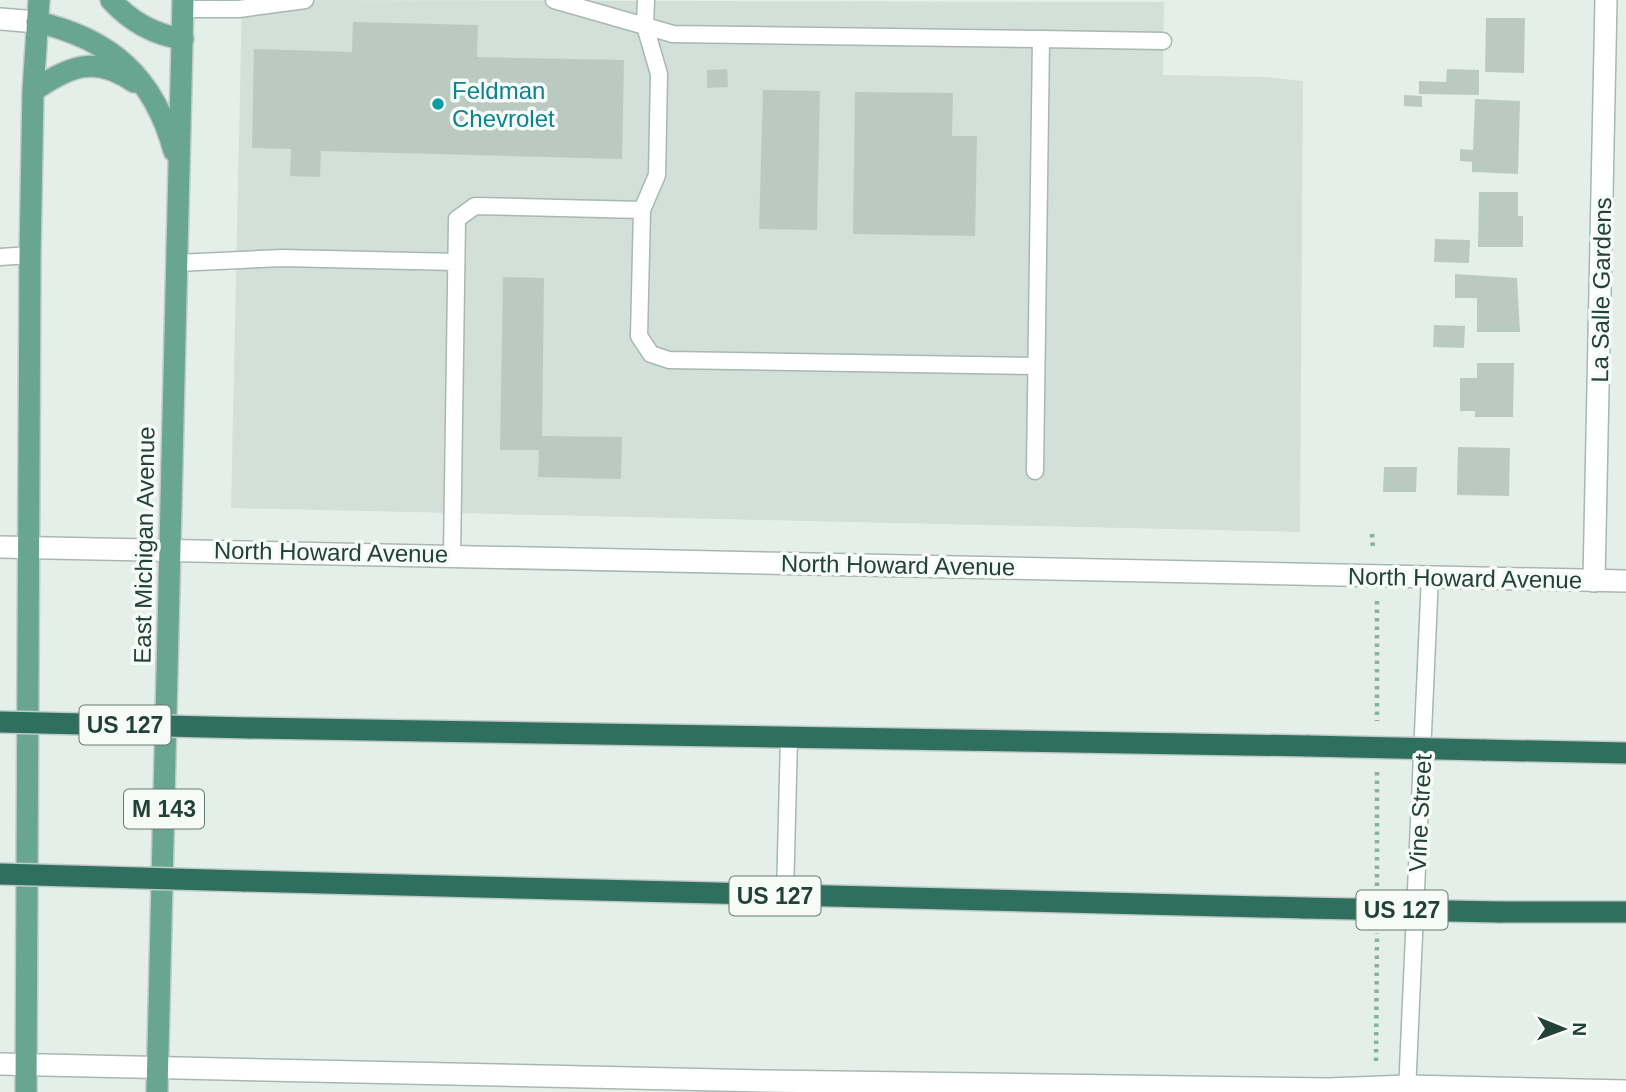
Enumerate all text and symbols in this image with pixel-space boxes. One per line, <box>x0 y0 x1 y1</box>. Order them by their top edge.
place label: Feldman Chevrolet <box>452 77 555 132</box>
marker: Feldman Chevrolet <box>430 96 446 112</box>
street label: La Salle Gardens <box>1586 197 1616 383</box>
street label: East Michigan Avenue <box>128 426 160 664</box>
street label: North Howard Avenue <box>214 536 448 568</box>
street label: North Howard Avenue <box>781 549 1015 581</box>
street label: North Howard Avenue <box>1348 562 1582 594</box>
road number: US 127 <box>80 706 170 744</box>
street label: Vine Street <box>1403 753 1437 873</box>
road number: M 143 <box>124 790 204 828</box>
road number: US 127 <box>730 876 820 916</box>
road number: US 127 <box>1356 890 1448 930</box>
north arrow <box>1528 994 1598 1064</box>
text: N <box>1569 1022 1590 1036</box>

